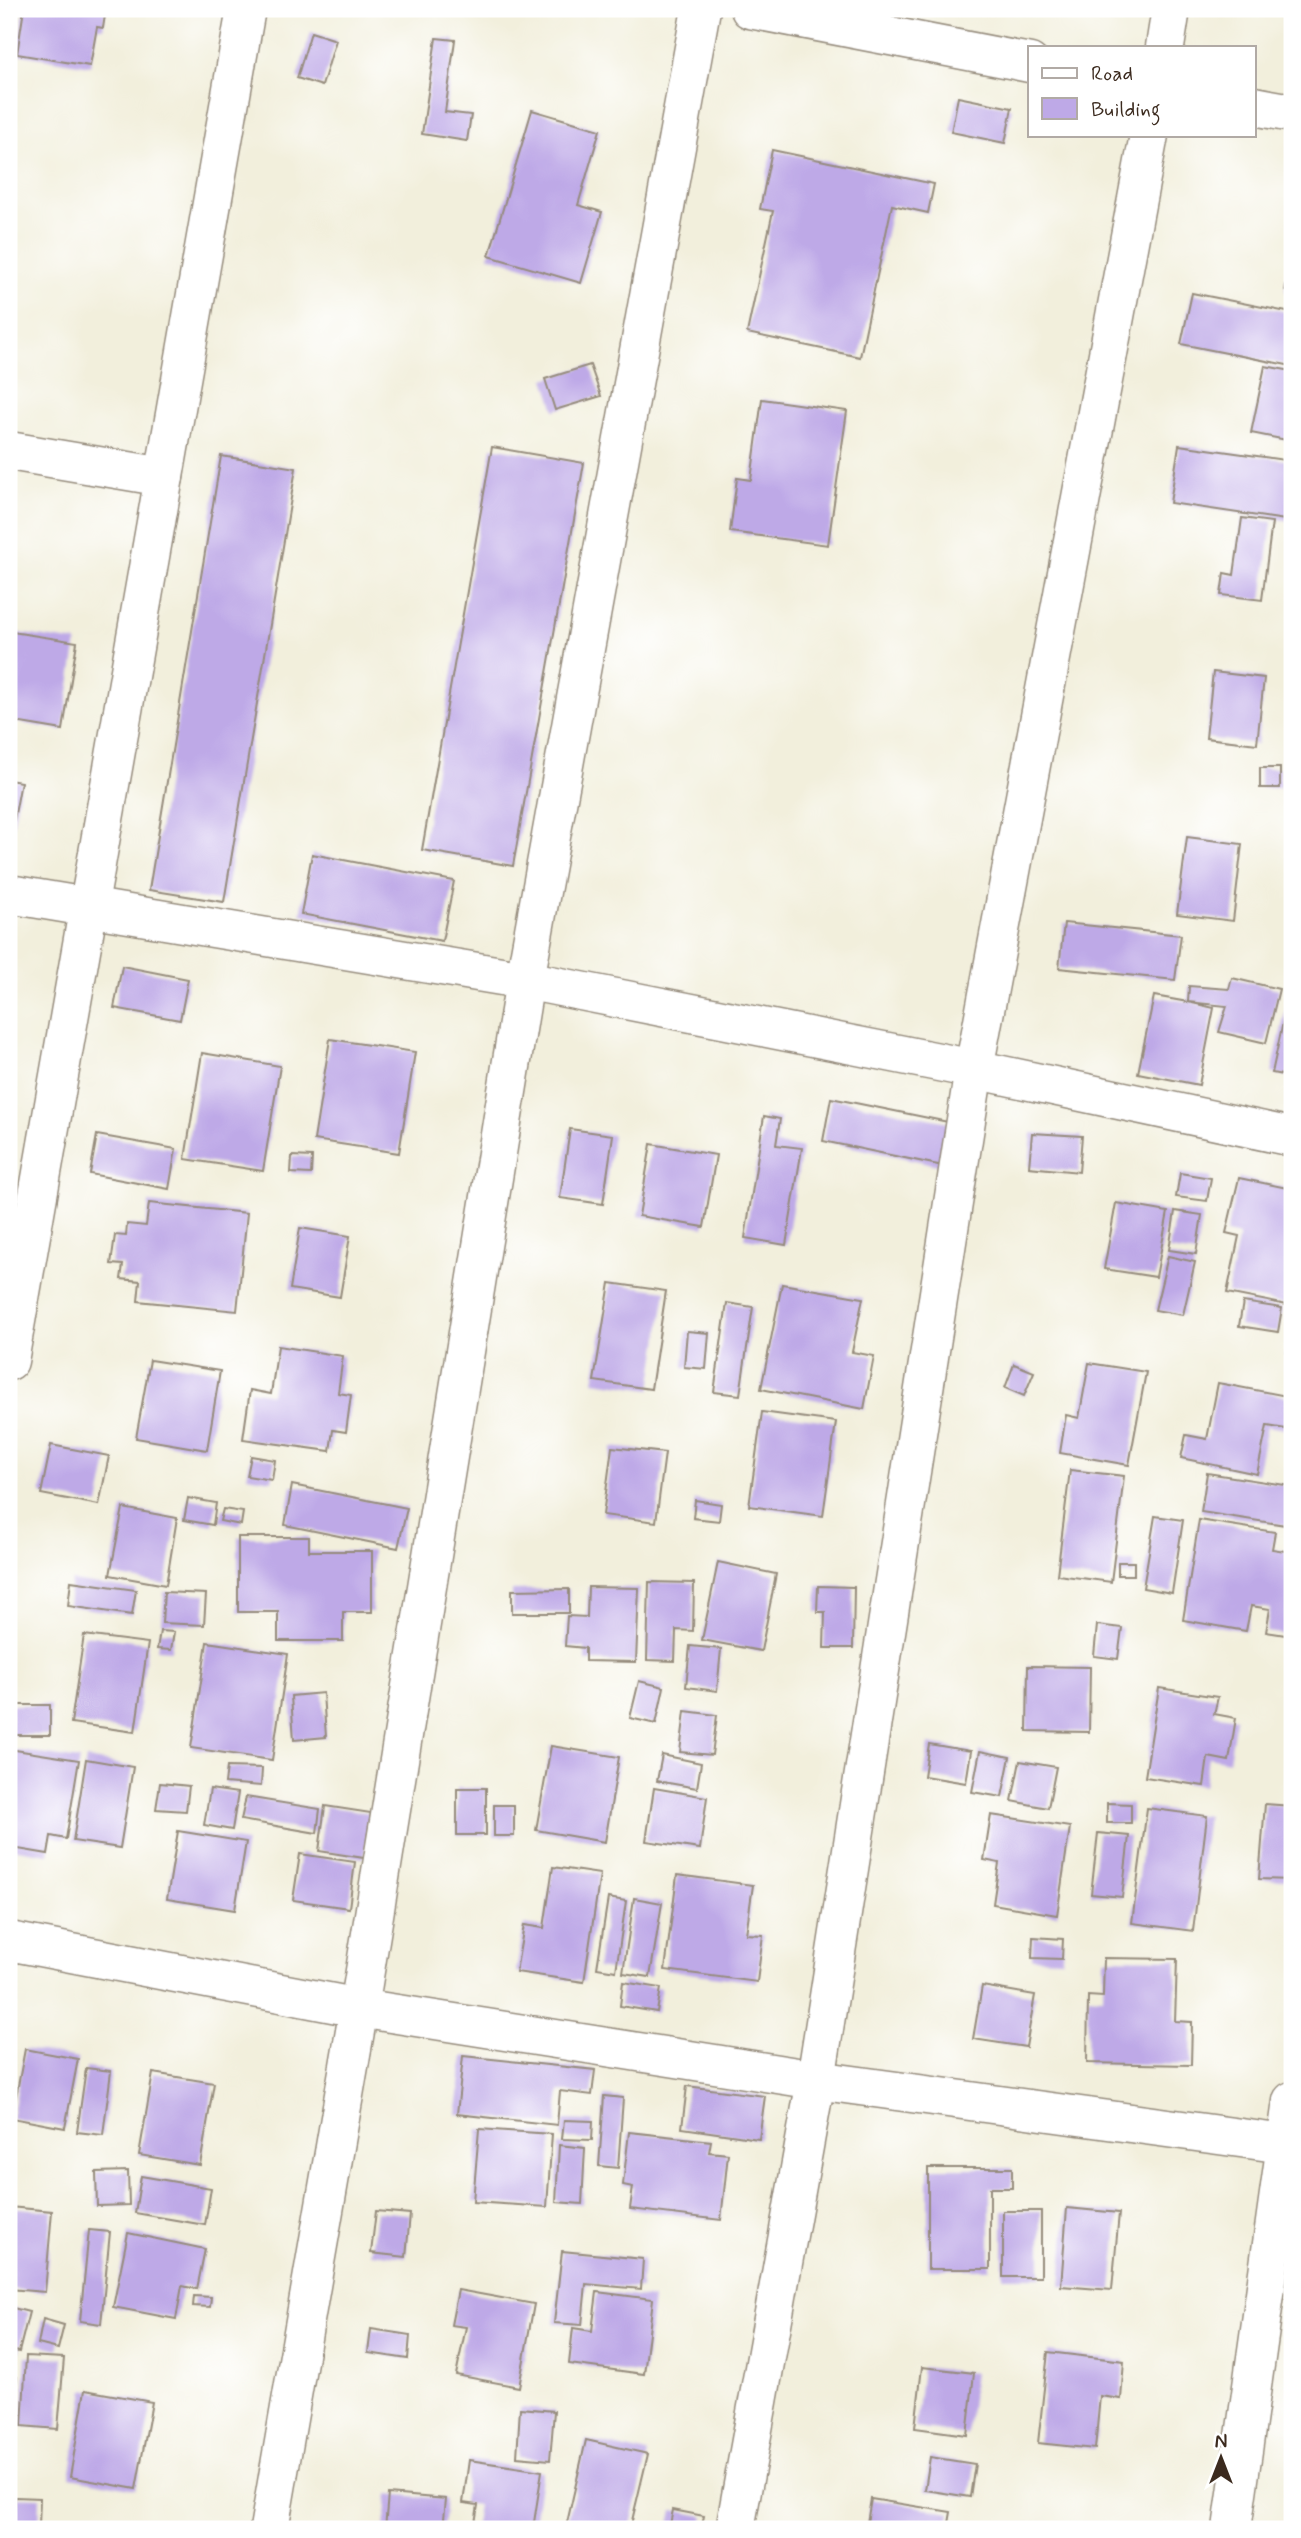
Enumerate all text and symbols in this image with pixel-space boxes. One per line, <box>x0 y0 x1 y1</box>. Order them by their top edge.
legend <box>1028 46 1256 136</box>
text: Road <box>1091 60 1133 88</box>
text: Building <box>1091 96 1161 126</box>
north arrow <box>1186 2422 1256 2492</box>
text: N <box>1215 2430 1227 2455</box>

